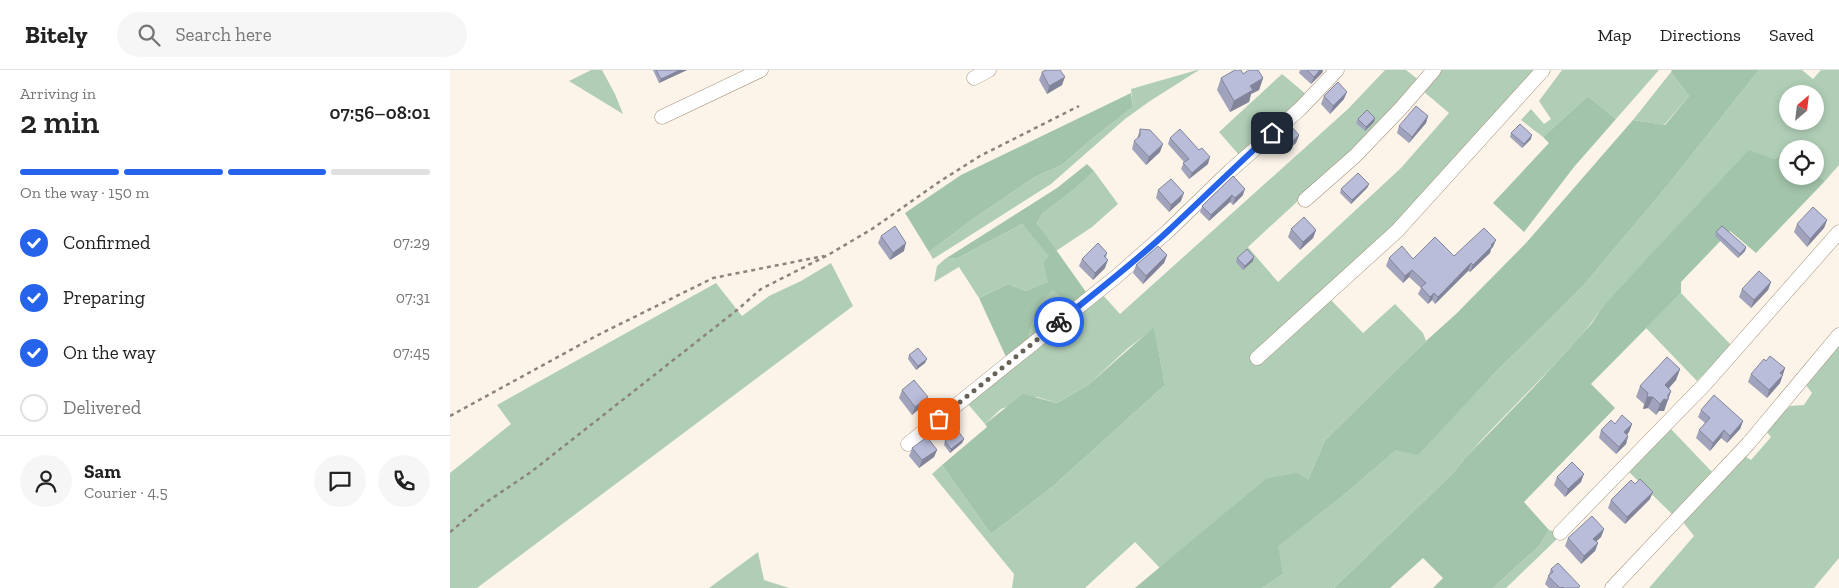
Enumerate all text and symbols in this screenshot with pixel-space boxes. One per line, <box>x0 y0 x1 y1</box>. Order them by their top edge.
search box <box>117 12 467 57</box>
text: Bitely <box>25 20 87 49</box>
icon: search <box>135 21 163 49</box>
text: Search here <box>175 23 272 46</box>
text: Map <box>1597 24 1632 46</box>
text: Directions <box>1660 24 1741 46</box>
text: Saved <box>1769 24 1814 46</box>
text: Arriving in <box>20 84 96 103</box>
north arrow <box>1779 85 1824 130</box>
map controls <box>1779 85 1824 185</box>
text: 07:56–08:01 <box>330 101 430 124</box>
text: 2 min <box>20 103 99 141</box>
pin <box>1251 112 1293 154</box>
icon: home <box>1258 119 1286 147</box>
button: locate <box>1779 140 1824 185</box>
text: On the way · 150 m <box>20 183 149 202</box>
icon: check <box>20 229 48 257</box>
text: Confirmed <box>63 231 150 254</box>
text: 07:29 <box>393 233 430 252</box>
icon: check <box>20 284 48 312</box>
text: Preparing <box>63 286 145 309</box>
text: 07:31 <box>396 288 430 307</box>
courier <box>1034 297 1084 347</box>
icon: bike <box>1045 308 1073 336</box>
icon: check <box>20 339 48 367</box>
text: On the way <box>63 341 156 364</box>
text: 07:45 <box>393 343 430 362</box>
text: Delivered <box>63 396 141 419</box>
pin <box>918 398 960 440</box>
icon: bag <box>925 405 953 433</box>
button: person <box>20 455 72 507</box>
button: chat <box>314 455 366 507</box>
button: phone <box>378 455 430 507</box>
text: Sam <box>84 460 121 483</box>
text: Courier · 4.5 <box>84 483 168 502</box>

